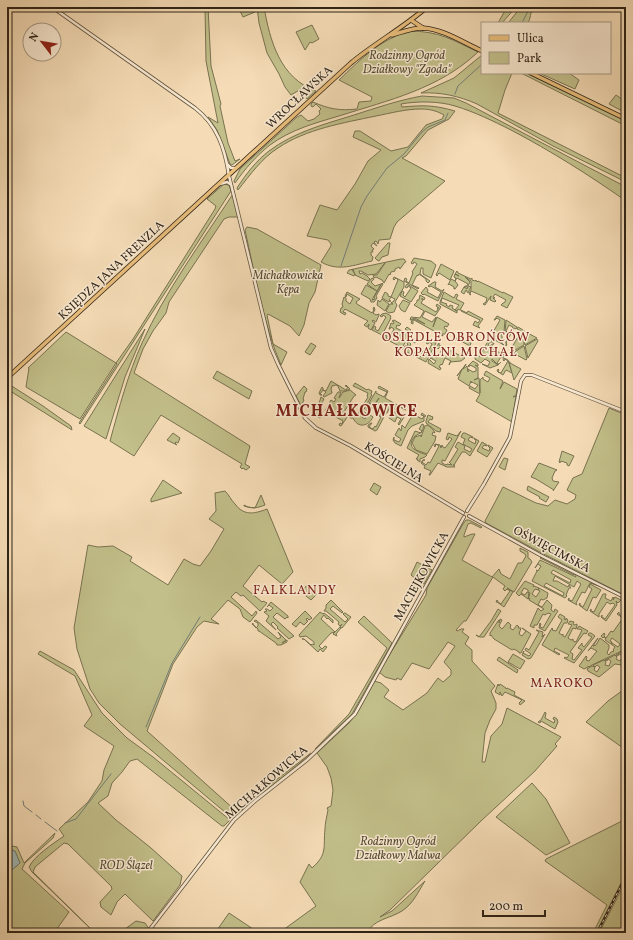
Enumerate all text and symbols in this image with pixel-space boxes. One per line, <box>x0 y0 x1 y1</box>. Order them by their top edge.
north arrow <box>22 22 62 62</box>
legend <box>481 22 611 74</box>
text: N <box>26 30 43 45</box>
text: Ulica <box>517 31 544 47</box>
park label: Rodzinny Ogród Działkowy "Zgoda" <box>363 48 452 78</box>
text: Park <box>517 51 542 67</box>
street label: WROCŁAWSKA <box>263 62 337 133</box>
street label: KSIĘDZA JANA FRENZLA <box>55 217 168 324</box>
park label: Michałkowicka Kępa <box>252 268 324 298</box>
district label: OSIEDLE OBROŃCÓW KOPALNI MICHAŁ <box>382 329 530 362</box>
district label: MICHAŁKOWICE <box>276 401 418 423</box>
street label: KOŚCIELNA <box>361 438 427 487</box>
street label: OŚWIĘCIMSKA <box>510 522 594 577</box>
street label: MACIEJKOWICKA <box>391 529 453 624</box>
district label: FALKLANDY <box>253 582 337 600</box>
district label: MAROKO <box>530 675 594 693</box>
street label: MICHAŁKOWICKA <box>222 742 312 823</box>
park label: Rodzinny Ogród Działkowy Malwa <box>355 834 441 864</box>
park label: ROD Ślązel <box>99 857 153 874</box>
scale bar <box>483 892 545 918</box>
text: 200 m <box>489 899 523 915</box>

